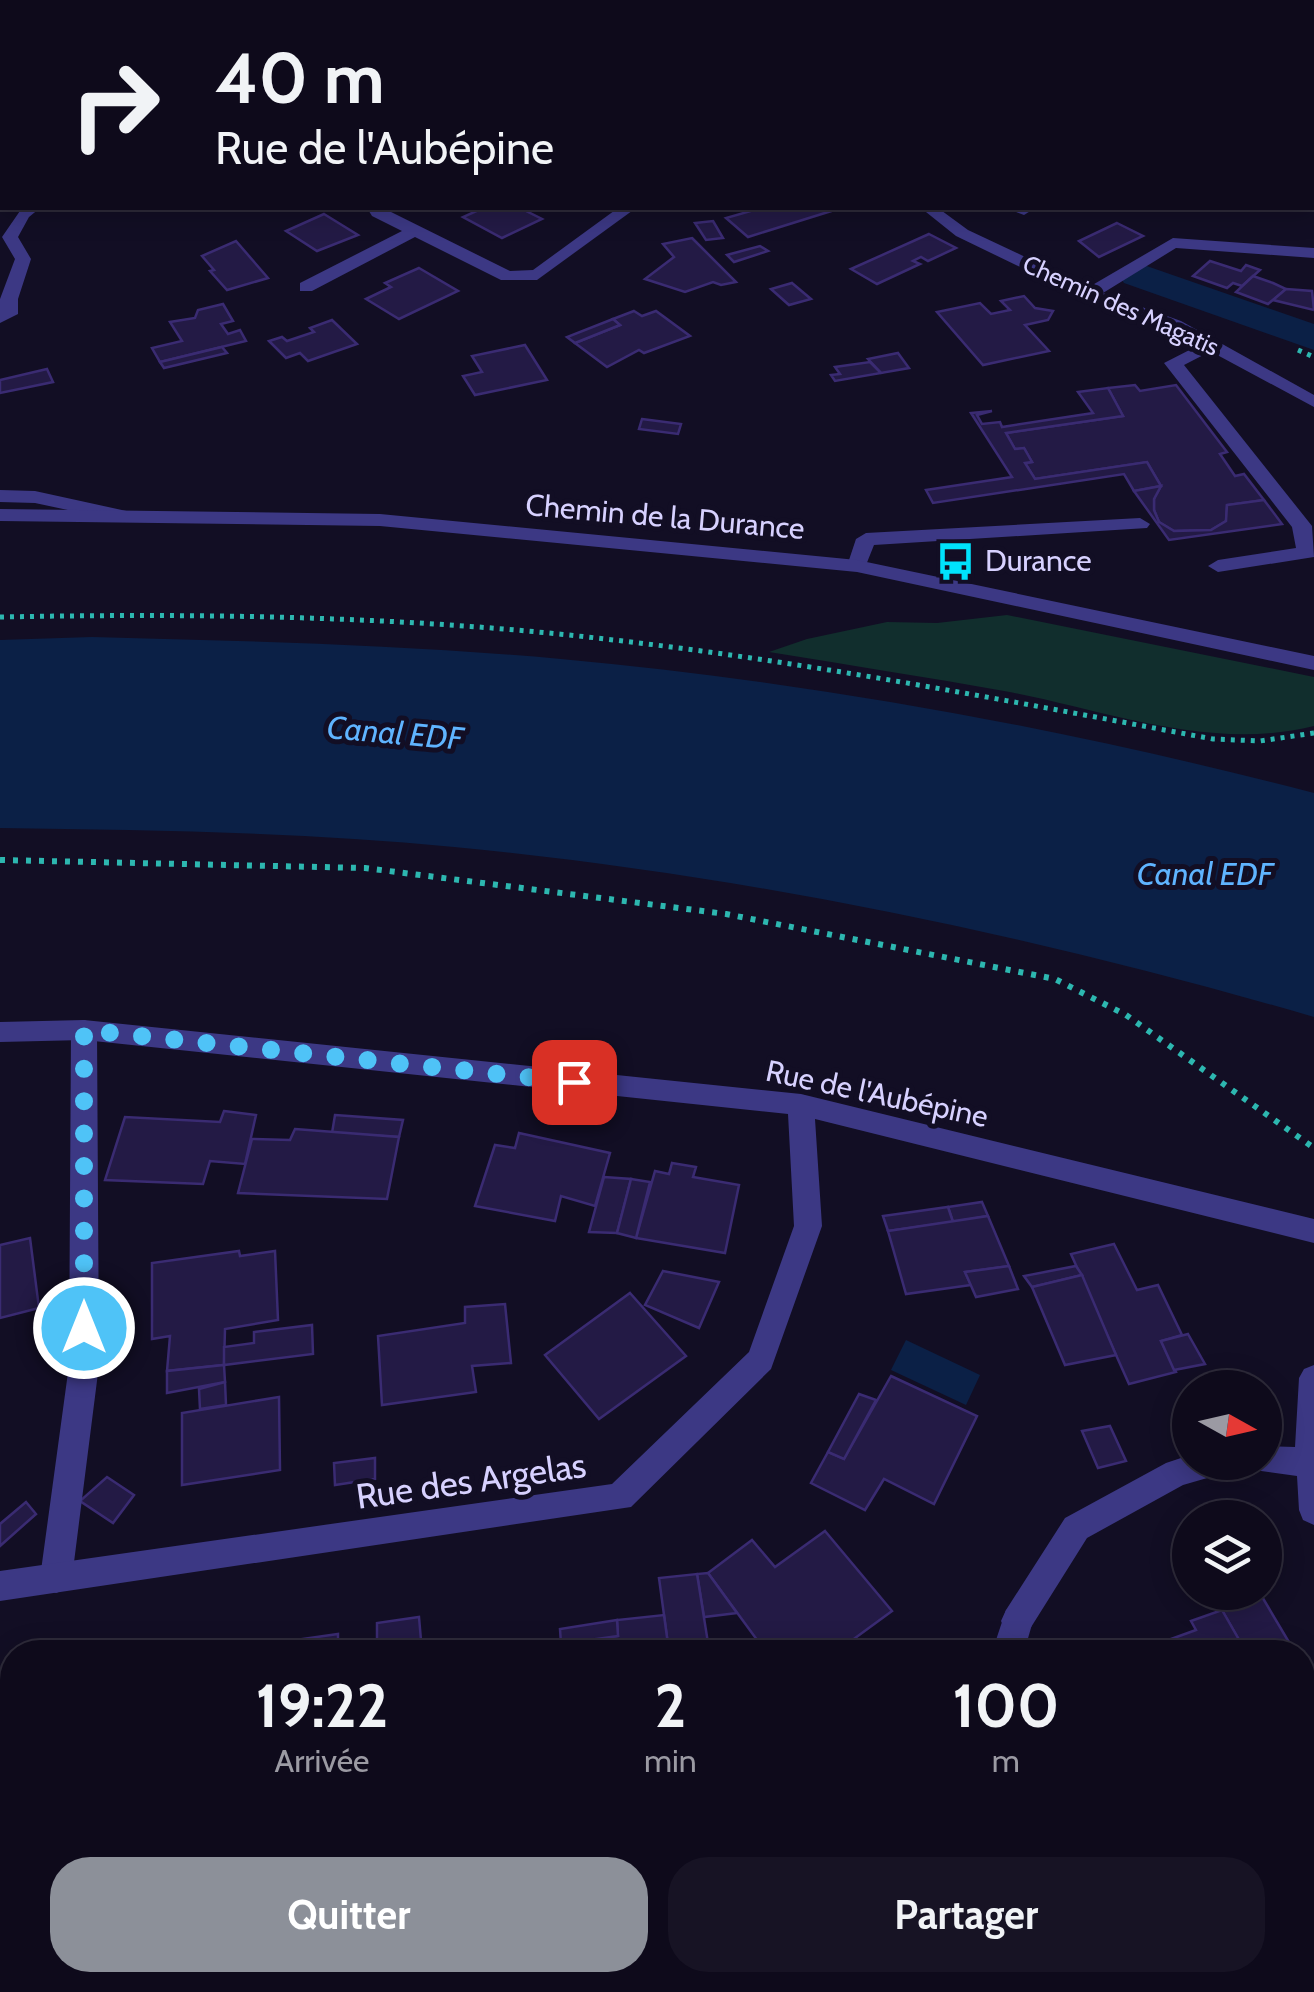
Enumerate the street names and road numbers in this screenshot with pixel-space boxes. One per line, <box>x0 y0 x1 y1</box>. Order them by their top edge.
street label: Chemin des Magatis <box>1018 248 1224 362</box>
street label: Chemin de la Durance <box>524 486 806 547</box>
street label: Rue de l'Aubépine <box>763 1052 992 1135</box>
street label: Rue des Argelas <box>353 1443 589 1518</box>

